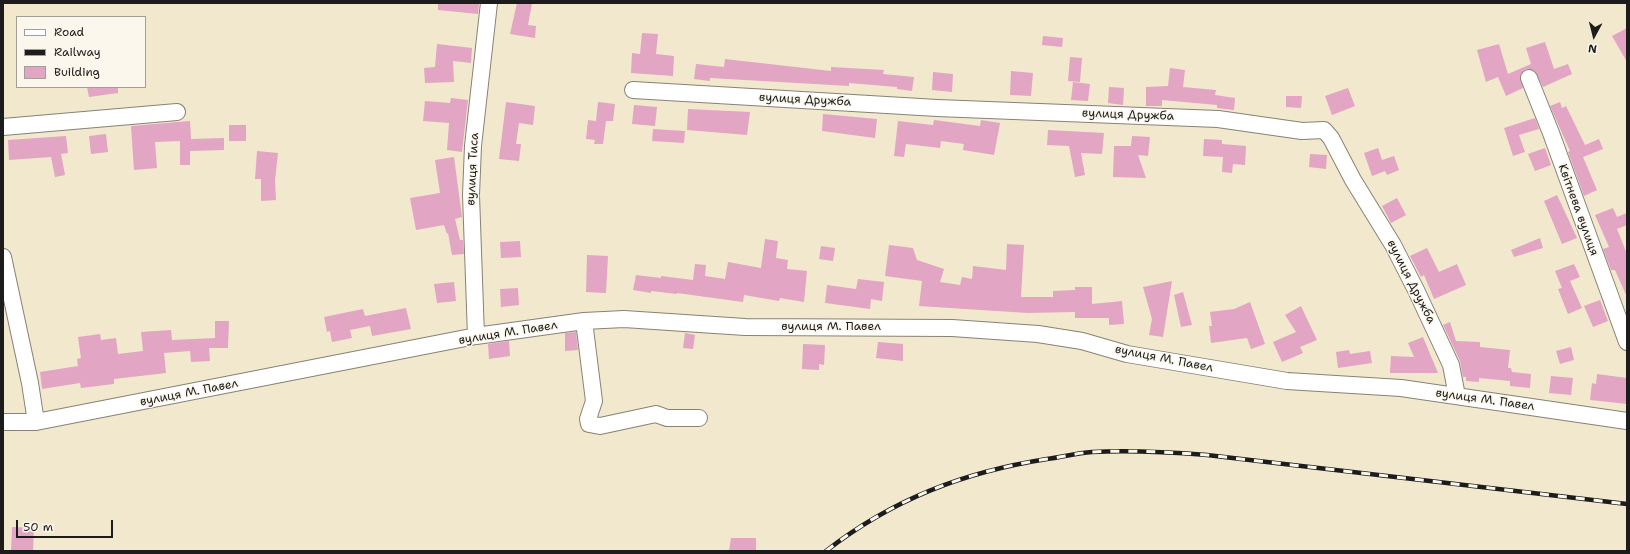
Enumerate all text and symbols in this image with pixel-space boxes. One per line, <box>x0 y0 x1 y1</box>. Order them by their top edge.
legend <box>16 16 146 88</box>
north arrow <box>1574 16 1614 56</box>
text: Road <box>54 24 84 40</box>
text: N <box>1587 40 1598 56</box>
text: Railway <box>54 44 101 60</box>
text: Building <box>54 64 100 80</box>
street label: вулиця Дружба <box>759 90 851 110</box>
street label: вулиця Дружба <box>1082 106 1174 124</box>
street label: вулиця Тиса <box>464 132 482 206</box>
street label: Квітнева вулиця <box>1555 162 1601 258</box>
street label: вулиця Дружба <box>1384 238 1438 326</box>
street label: вулиця М. Павел <box>458 318 558 348</box>
street label: вулиця М. Павел <box>781 320 881 334</box>
street label: вулиця М. Павел <box>1114 342 1214 376</box>
street label: вулиця М. Павел <box>139 376 239 410</box>
street label: вулиця М. Павел <box>1435 386 1535 414</box>
scale bar <box>18 512 115 538</box>
text: 50 m <box>23 519 53 535</box>

